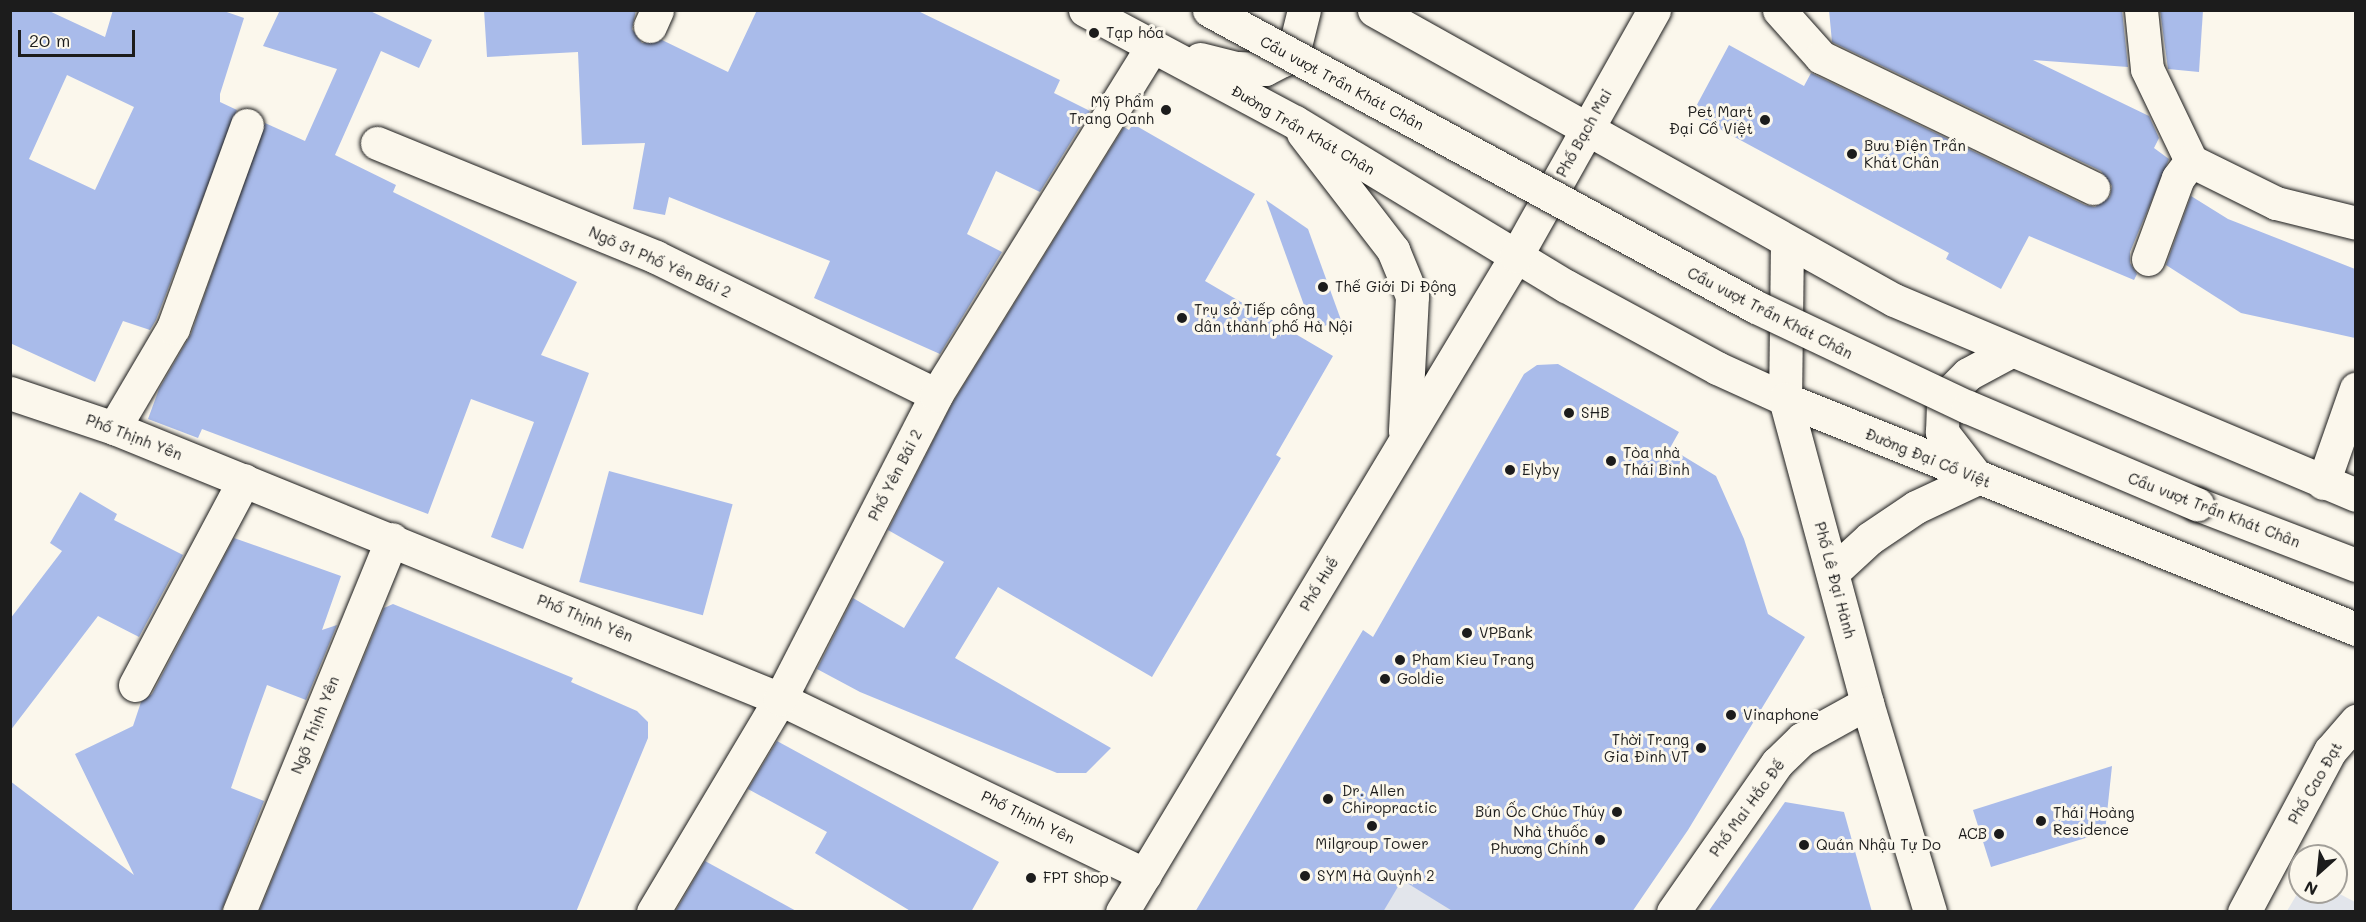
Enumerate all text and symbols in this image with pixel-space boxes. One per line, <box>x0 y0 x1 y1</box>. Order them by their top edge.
scale bar <box>21 18 138 56</box>
place label: Tạp hóa <box>1106 24 1164 42</box>
marker: Tạp hóa <box>1087 26 1101 40</box>
text: 20 m <box>29 28 70 52</box>
street label: Cầu vượt Trần Khát Chân <box>1257 32 1427 134</box>
street label: Đường Trần Khát Chân <box>1228 81 1378 179</box>
street label: Phố Bạch Mai <box>1552 86 1616 180</box>
place label: Mỹ Phẩm Trang Oanh <box>1069 92 1154 127</box>
place label: Pet Mart Đại Cồ Việt <box>1669 102 1753 137</box>
marker: Mỹ Phẩm Trang Oanh <box>1159 103 1173 117</box>
marker: Pet Mart Đại Cồ Việt <box>1758 113 1772 127</box>
place label: Bưu Điện Trần Khát Chân <box>1864 136 1966 171</box>
marker: Bưu Điện Trần Khát Chân <box>1845 147 1859 161</box>
street label: Ngõ 31 Phố Yên Bái 2 <box>586 223 734 301</box>
street label: Cầu vượt Trần Khát Chân <box>1684 263 1856 363</box>
place label: Thế Giới Di Động <box>1335 278 1456 296</box>
marker: Thế Giới Di Động <box>1316 280 1330 294</box>
place label: Trụ sở Tiếp công dân thành phố Hà Nội <box>1194 300 1353 335</box>
marker: Trụ sở Tiếp công dân thành phố Hà Nội <box>1175 311 1189 325</box>
place label: SHB <box>1581 404 1609 422</box>
marker: SHB <box>1562 406 1576 420</box>
street label: Phố Thịnh Yên <box>83 410 185 464</box>
street label: Đường Đại Cồ Việt <box>1863 425 1993 491</box>
street label: Phố Yên Bái 2 <box>864 426 926 524</box>
place label: Tòa nhà Thái Bình <box>1623 443 1689 478</box>
marker: Tòa nhà Thái Bình <box>1604 454 1618 468</box>
place label: Elyby <box>1522 461 1560 479</box>
marker: Elyby <box>1503 463 1517 477</box>
street label: Cầu vượt Trần Khát Chân <box>2125 469 2303 551</box>
street label: Phố Lê Đại Hành <box>1811 520 1859 640</box>
street label: Phố Huế <box>1296 554 1342 614</box>
street label: Phố Thịnh Yên <box>534 591 636 645</box>
place label: VPBank <box>1479 624 1533 642</box>
marker: VPBank <box>1460 626 1474 640</box>
place label: Pham Kieu Trang <box>1412 651 1534 669</box>
marker: Pham Kieu Trang <box>1393 653 1407 667</box>
place label: Goldie <box>1397 670 1444 688</box>
marker: Goldie <box>1378 672 1392 686</box>
street label: Ngõ Thịnh Yên <box>287 673 343 777</box>
place label: Vinaphone <box>1743 706 1819 724</box>
marker: Vinaphone <box>1724 708 1738 722</box>
place label: Thời Trang Gia Đình VT <box>1604 730 1689 765</box>
street label: Phố Cao Đạt <box>2284 739 2346 827</box>
marker: Thời Trang Gia Đình VT <box>1694 741 1708 755</box>
street label: Phố Mai Hắc Đế <box>1706 756 1788 860</box>
place label: Dr. Allen Chiropractic <box>1342 781 1437 816</box>
street label: Phố Thịnh Yên <box>978 787 1078 847</box>
marker: Dr. Allen Chiropractic <box>1319 790 1337 808</box>
place label: Bún Ốc Chúc Thúy <box>1475 803 1605 821</box>
place label: Thái Hoàng Residence <box>2053 803 2134 838</box>
marker: Bún Ốc Chúc Thúy <box>1610 805 1624 819</box>
marker: Thái Hoàng Residence <box>2034 814 2048 828</box>
marker: Milgroup Tower <box>1365 819 1379 833</box>
place label: Nhà thuốc Phương Chính <box>1491 822 1588 857</box>
place label: ACB <box>1957 825 1987 843</box>
marker: ACB <box>1992 827 2006 841</box>
marker: Nhà thuốc Phương Chính <box>1593 833 1607 847</box>
place label: Milgroup Tower <box>1315 835 1429 853</box>
place label: Quán Nhậu Tự Do <box>1816 836 1941 854</box>
marker: Quán Nhậu Tự Do <box>1797 838 1811 852</box>
north arrow <box>2288 844 2348 904</box>
place label: SYM Hà Quỳnh 2 <box>1317 867 1435 885</box>
place label: FPT Shop <box>1043 869 1109 887</box>
marker: SYM Hà Quỳnh 2 <box>1298 869 1312 883</box>
marker: FPT Shop <box>1024 871 1038 885</box>
text: N <box>2300 877 2321 901</box>

